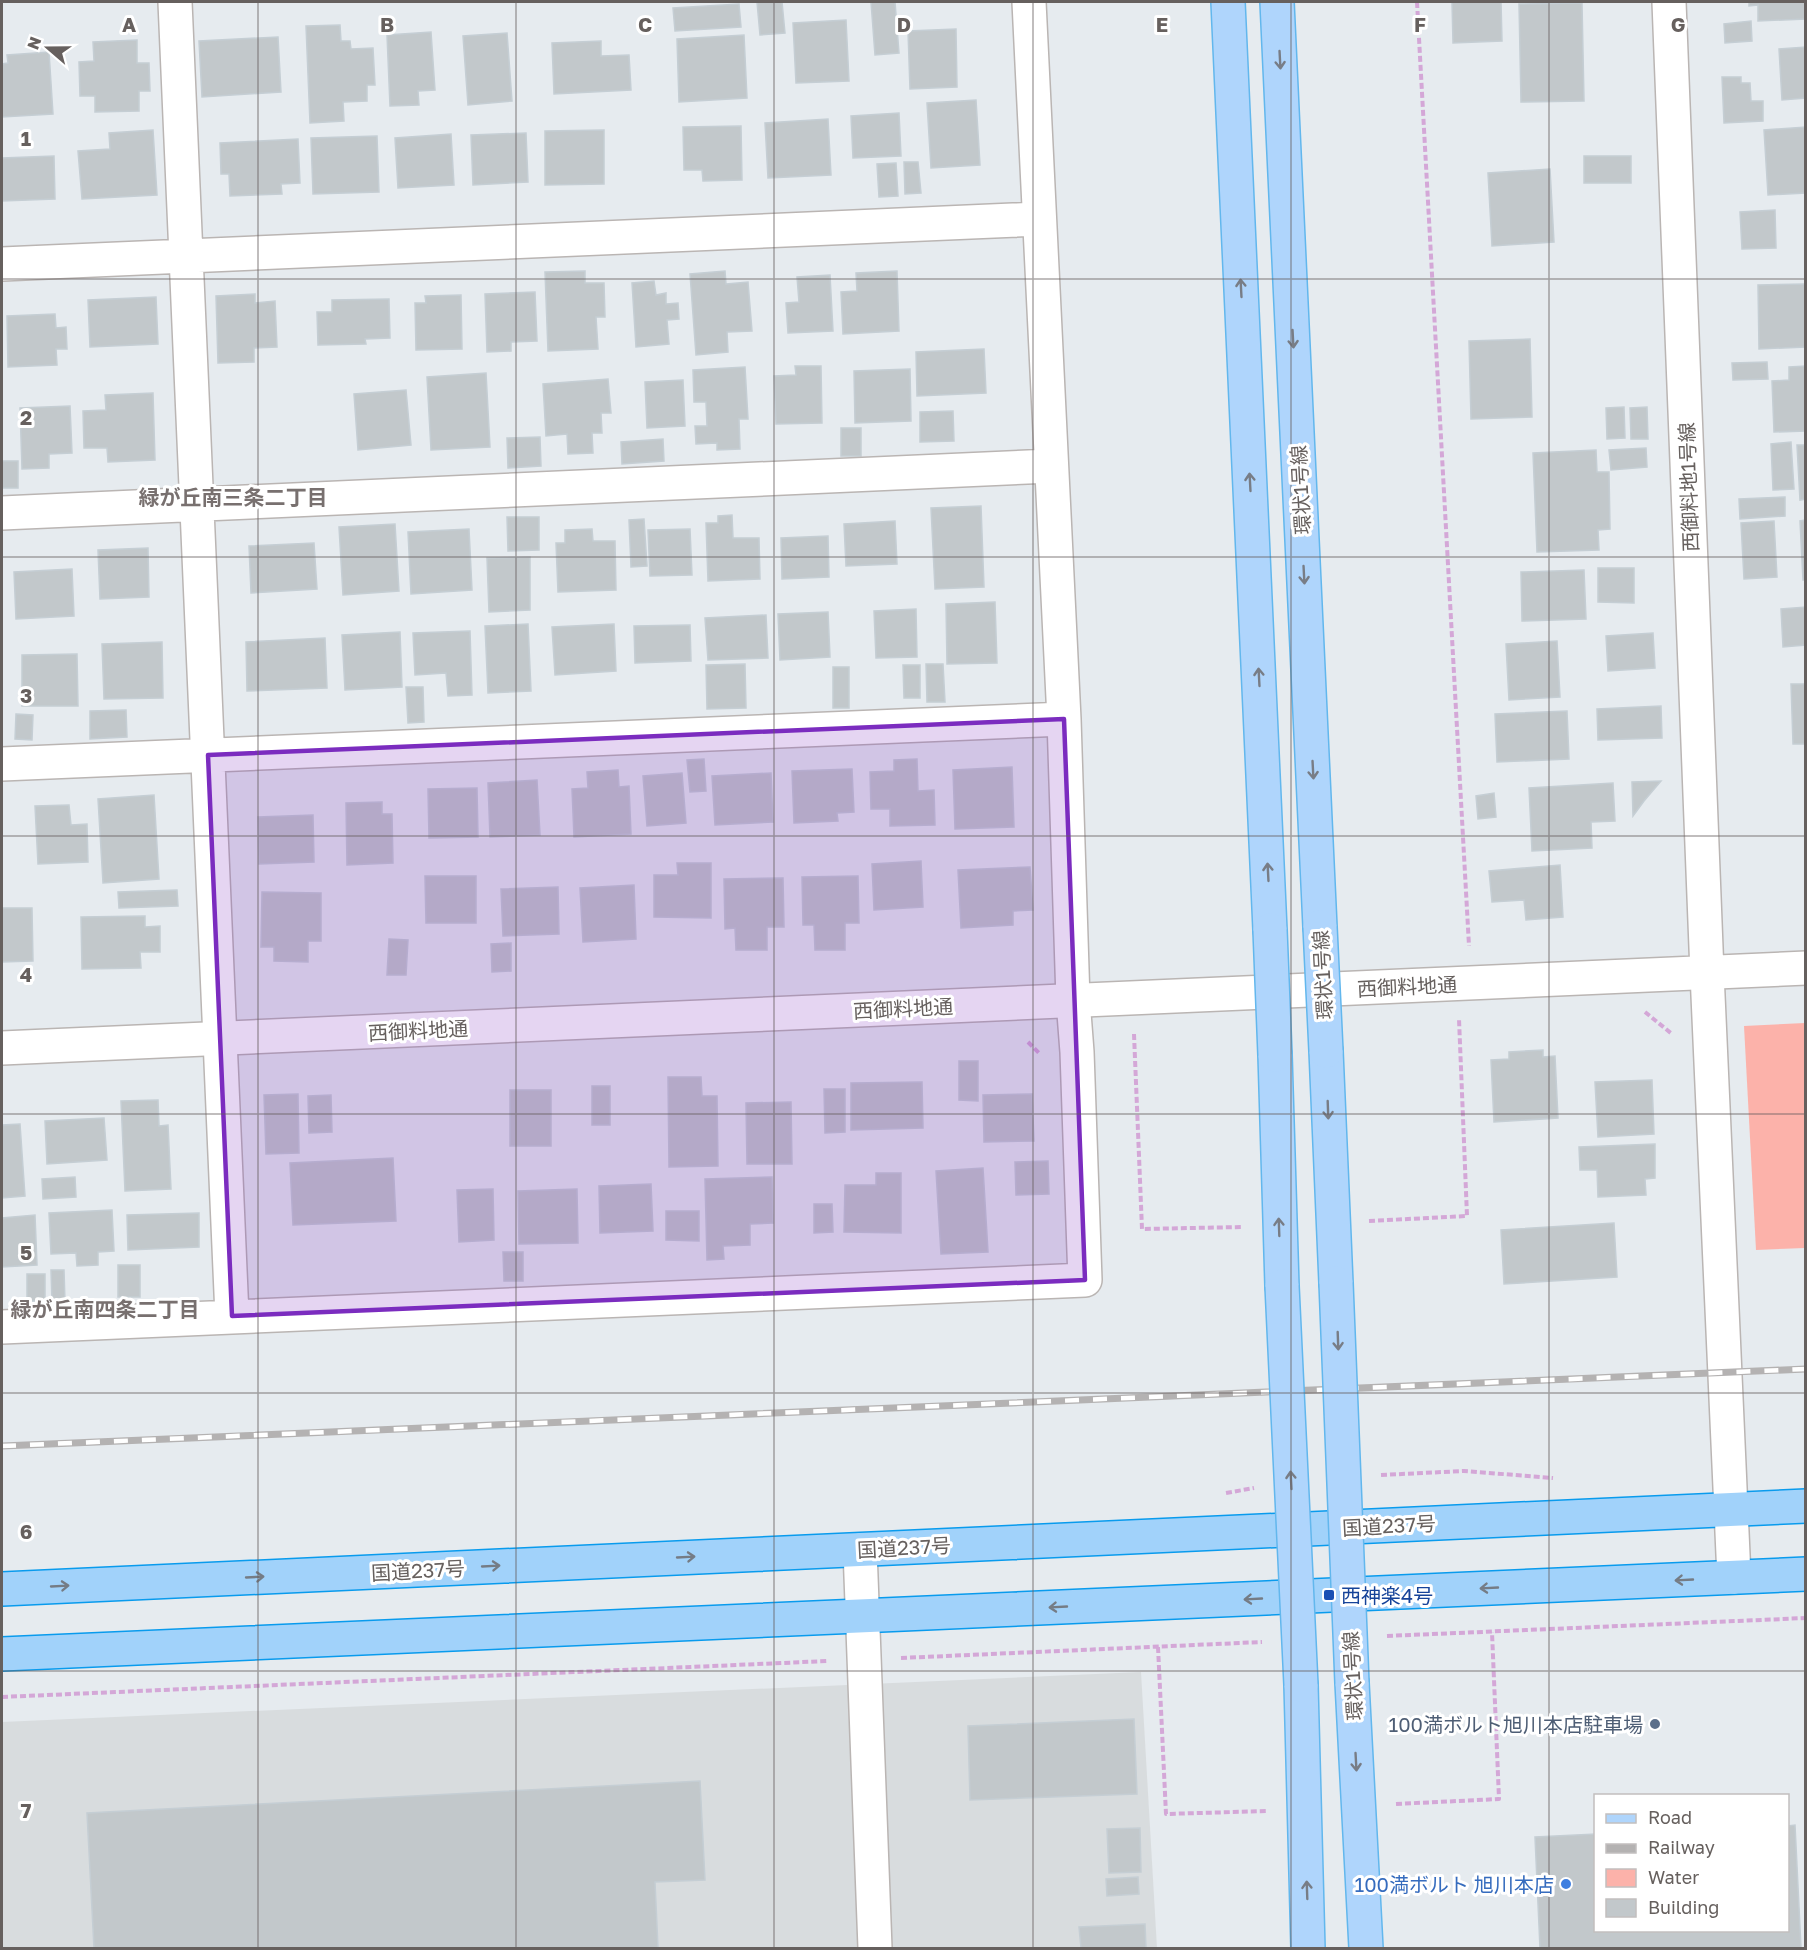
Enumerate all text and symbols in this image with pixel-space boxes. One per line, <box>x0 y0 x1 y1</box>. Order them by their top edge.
text: A <box>122 12 136 36</box>
text: B <box>380 12 394 36</box>
text: C <box>638 12 652 36</box>
text: D <box>897 12 911 36</box>
text: E <box>1156 12 1168 36</box>
text: F <box>1414 12 1426 36</box>
text: G <box>1671 12 1685 36</box>
north arrow <box>18 18 78 78</box>
text: N <box>22 34 45 52</box>
one-way arrow <box>1274 49 1285 69</box>
text: 1 <box>21 126 31 150</box>
one-way arrow <box>1236 278 1247 298</box>
one-way arrow <box>1287 328 1298 348</box>
text: 2 <box>20 405 32 429</box>
street label: 西御料地1号線 <box>1674 422 1702 552</box>
street label: 環状1号線 <box>1286 445 1314 535</box>
one-way arrow <box>1245 473 1256 493</box>
district label: 緑が丘南三条二丁目 <box>139 484 328 510</box>
one-way arrow <box>1298 565 1309 585</box>
one-way arrow <box>1253 668 1264 688</box>
text: 3 <box>20 683 32 707</box>
one-way arrow <box>1307 760 1318 780</box>
one-way arrow <box>1262 863 1273 883</box>
street label: 環状1号線 <box>1308 930 1336 1020</box>
text: 4 <box>20 962 32 986</box>
street label: 西御料地通 <box>1356 971 1458 1001</box>
street label: 西御料地通 <box>852 993 954 1023</box>
street label: 西御料地通 <box>367 1015 469 1045</box>
one-way arrow <box>1323 1099 1334 1119</box>
one-way arrow <box>1274 1218 1285 1238</box>
text: 5 <box>20 1240 32 1264</box>
district label: 緑が丘南四条二丁目 <box>11 1296 200 1322</box>
one-way arrow <box>1332 1331 1344 1351</box>
one-way arrow <box>1285 1471 1296 1491</box>
street label: 国道237号 <box>1341 1511 1437 1539</box>
text: 6 <box>20 1519 32 1543</box>
street label: 国道237号 <box>856 1533 952 1561</box>
one-way arrow <box>676 1552 696 1563</box>
street label: 国道237号 <box>370 1556 466 1584</box>
one-way arrow <box>481 1561 501 1572</box>
one-way arrow <box>244 1572 264 1583</box>
one-way arrow <box>1675 1574 1695 1585</box>
one-way arrow <box>49 1581 69 1592</box>
place label: 西神楽4号 <box>1341 1583 1433 1607</box>
one-way arrow <box>1480 1583 1500 1594</box>
marker: 西神楽4号 <box>1322 1588 1336 1602</box>
one-way arrow <box>1243 1593 1263 1604</box>
one-way arrow <box>1048 1602 1068 1613</box>
street label: 環状1号線 <box>1338 1631 1366 1721</box>
place label: 100満ボルト旭川本店駐車場 <box>1389 1712 1643 1736</box>
marker: 100満ボルト旭川本店駐車場 <box>1648 1717 1662 1731</box>
one-way arrow <box>1351 1752 1362 1772</box>
legend <box>1594 1794 1789 1932</box>
text: 7 <box>21 1798 32 1822</box>
text: Road <box>1648 1806 1692 1828</box>
text: Railway <box>1648 1836 1715 1858</box>
text: Water <box>1648 1866 1699 1888</box>
place label: 100満ボルト 旭川本店 <box>1355 1872 1554 1896</box>
marker: 100満ボルト 旭川本店 <box>1559 1877 1573 1891</box>
one-way arrow <box>1301 1881 1312 1901</box>
text: Building <box>1648 1896 1719 1918</box>

